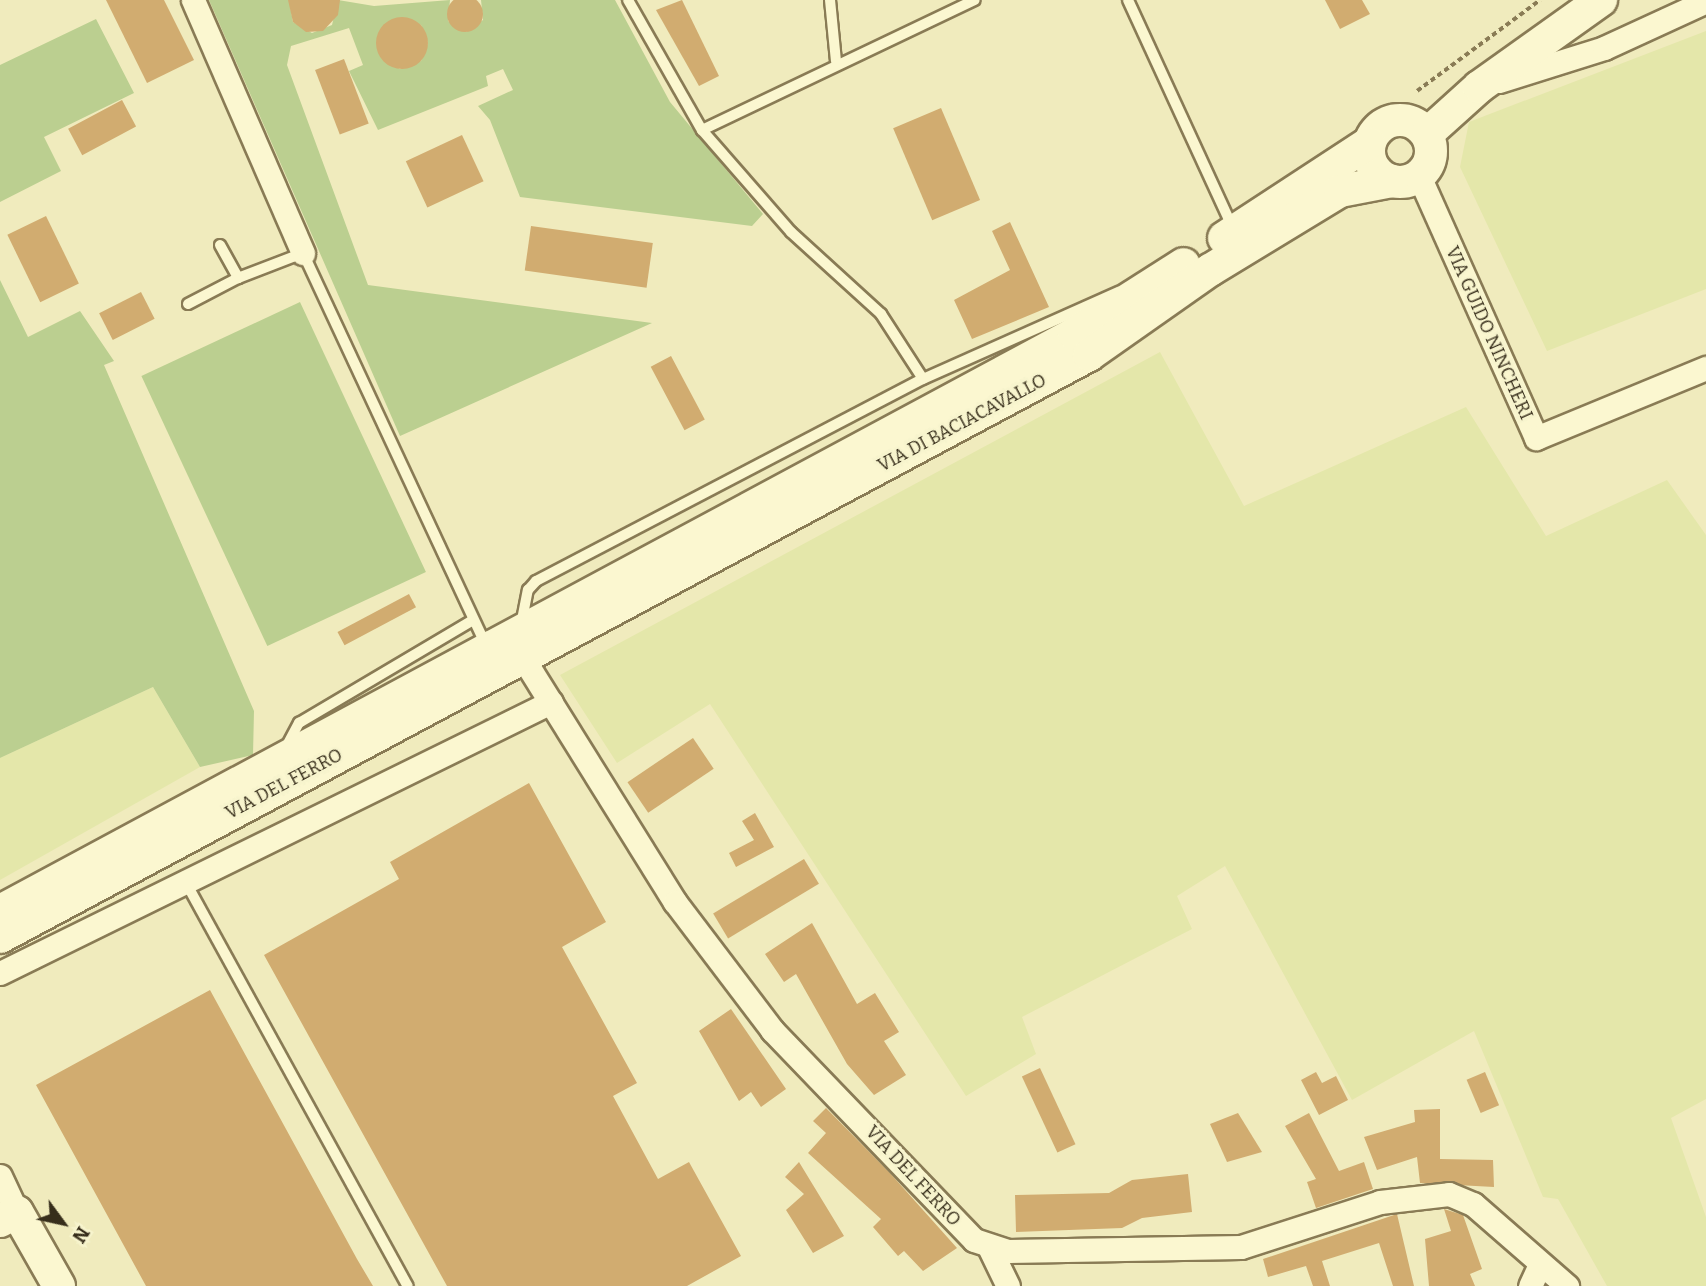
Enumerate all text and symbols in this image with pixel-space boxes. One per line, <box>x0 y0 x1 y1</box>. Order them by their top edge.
street label: VIA GUIDO NINCHERI <box>1441 243 1537 423</box>
street label: VIA DI BACIACAVALLO <box>874 369 1050 477</box>
street label: VIA DEL FERRO <box>222 744 346 824</box>
street label: VIA DEL FERRO <box>861 1121 965 1231</box>
north arrow <box>28 1188 98 1258</box>
text: N <box>67 1222 95 1247</box>

